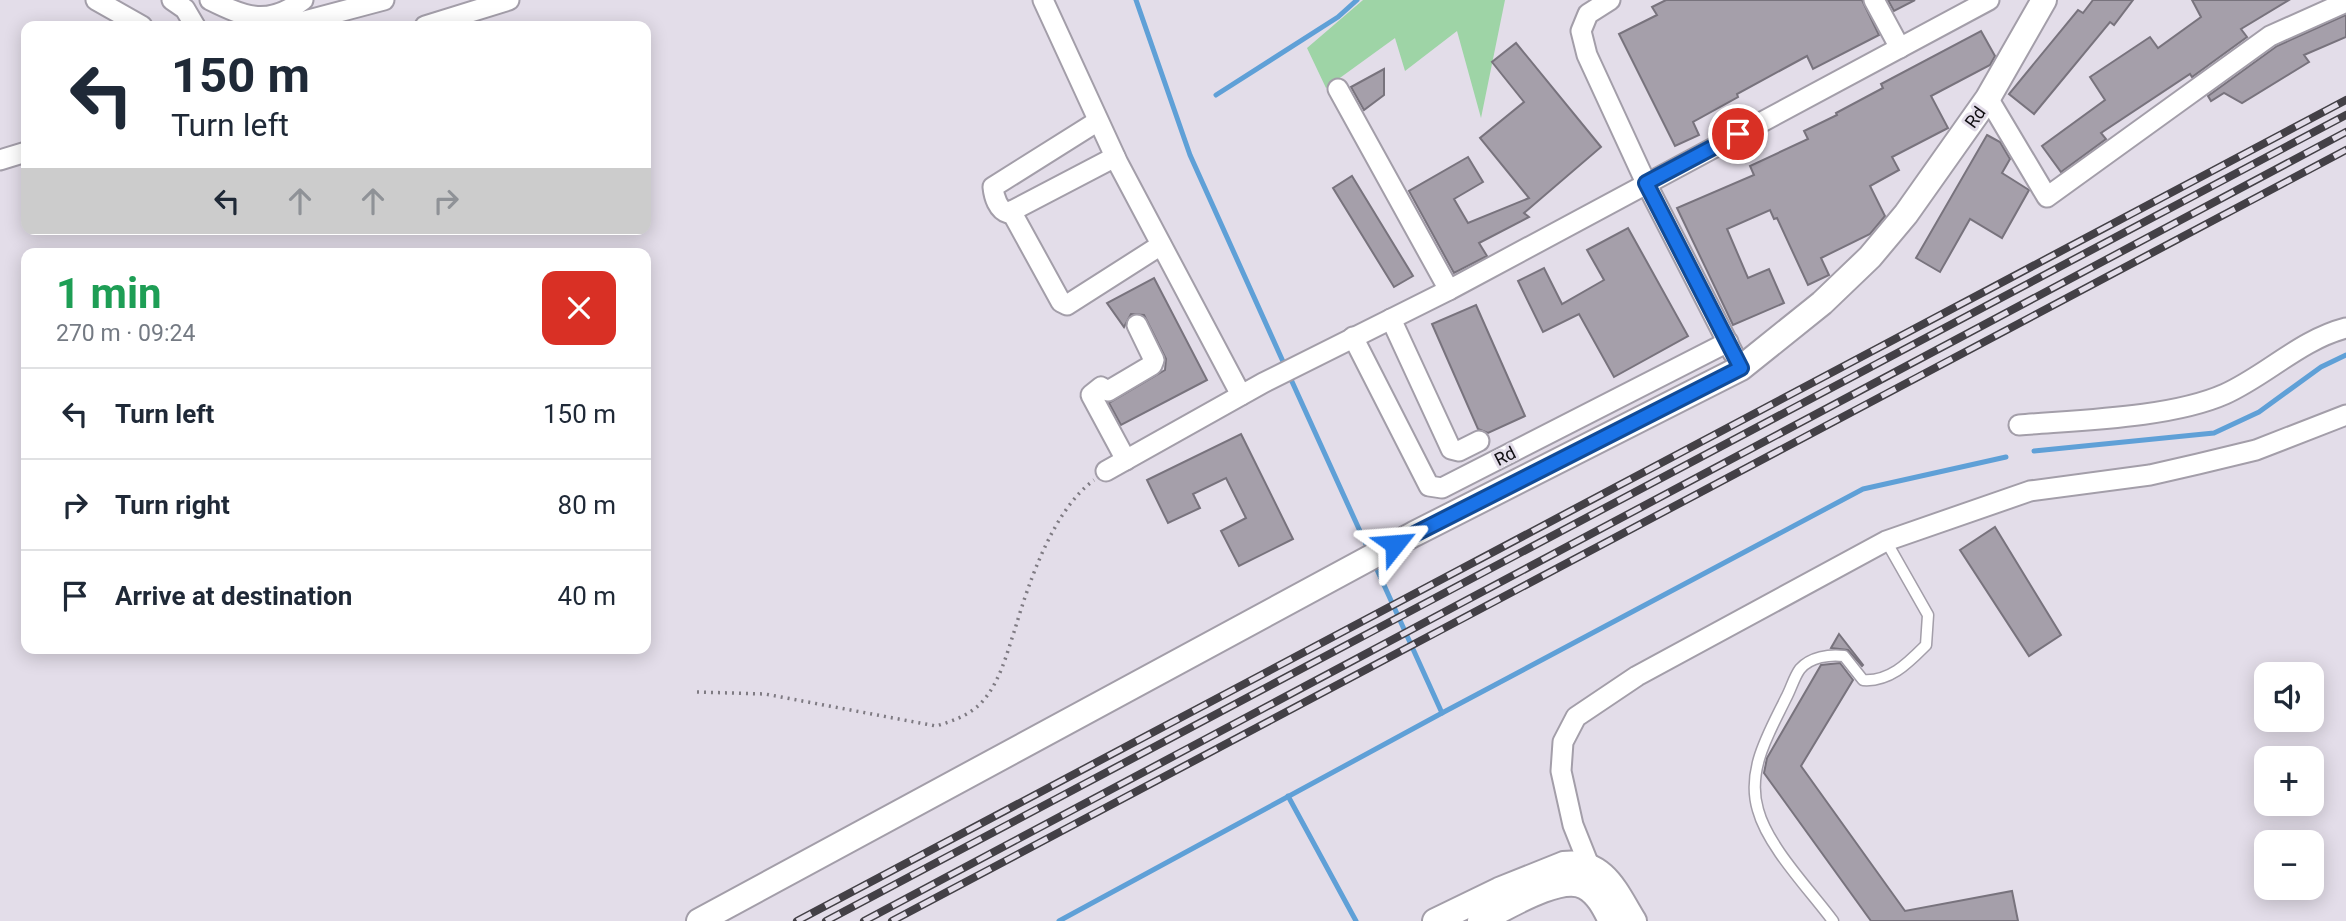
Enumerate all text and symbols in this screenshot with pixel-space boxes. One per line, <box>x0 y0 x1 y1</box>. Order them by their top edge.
text: 150 m <box>171 47 310 104</box>
icon: left <box>56 49 147 140</box>
street label: Rd <box>1960 102 1990 132</box>
pin <box>1708 104 1768 164</box>
text: Turn left <box>171 106 289 144</box>
icon: arrive <box>1719 115 1757 153</box>
icon: left <box>208 182 246 220</box>
icon: ahead <box>281 182 319 220</box>
icon: ahead <box>354 182 392 220</box>
icon: right <box>427 182 465 220</box>
text: 1 min <box>56 269 162 318</box>
button: close <box>542 271 616 345</box>
text: 270 m · 09:24 <box>56 320 195 347</box>
icon: left <box>56 395 94 433</box>
text: Turn left <box>115 399 214 429</box>
text: 150 m <box>543 399 616 429</box>
street label: Rd <box>1491 442 1519 470</box>
icon: right <box>56 486 94 524</box>
text: Turn right <box>115 490 230 520</box>
text: 80 m <box>558 490 616 520</box>
position arrow <box>1358 507 1432 581</box>
icon: arrive <box>56 577 94 615</box>
text: Arrive at destination <box>115 581 352 611</box>
text: 40 m <box>558 581 616 611</box>
map controls <box>2254 662 2324 900</box>
button: sound <box>2254 662 2324 732</box>
button: + <box>2254 746 2324 816</box>
button: − <box>2254 830 2324 900</box>

